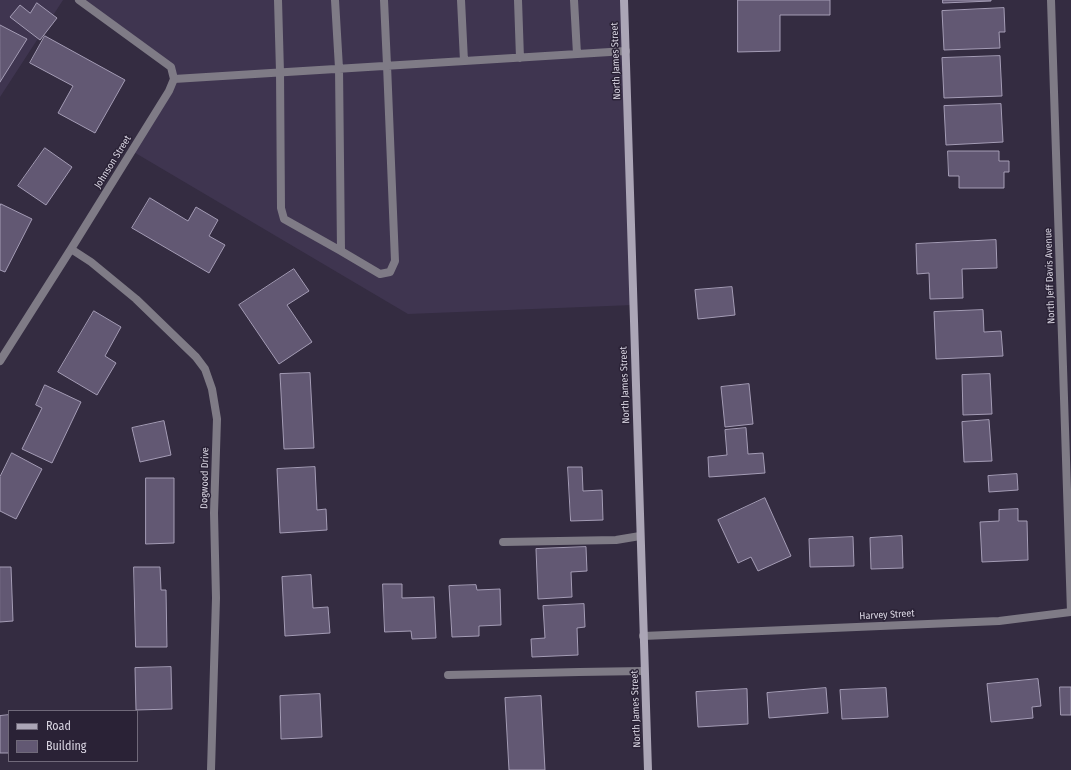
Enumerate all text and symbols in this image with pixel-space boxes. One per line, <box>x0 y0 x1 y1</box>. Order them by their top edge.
street label: North James Street <box>609 22 623 100</box>
street label: Johnson Street <box>92 133 134 191</box>
street label: North Jeff Davis Avenue <box>1042 228 1058 324</box>
street label: North James Street <box>618 346 632 424</box>
street label: Dogwood Drive <box>198 447 212 509</box>
street label: Harvey Street <box>859 608 915 622</box>
street label: North James Street <box>629 670 643 748</box>
legend <box>8 710 138 762</box>
text: Road <box>46 719 71 733</box>
text: Building <box>46 739 86 753</box>

